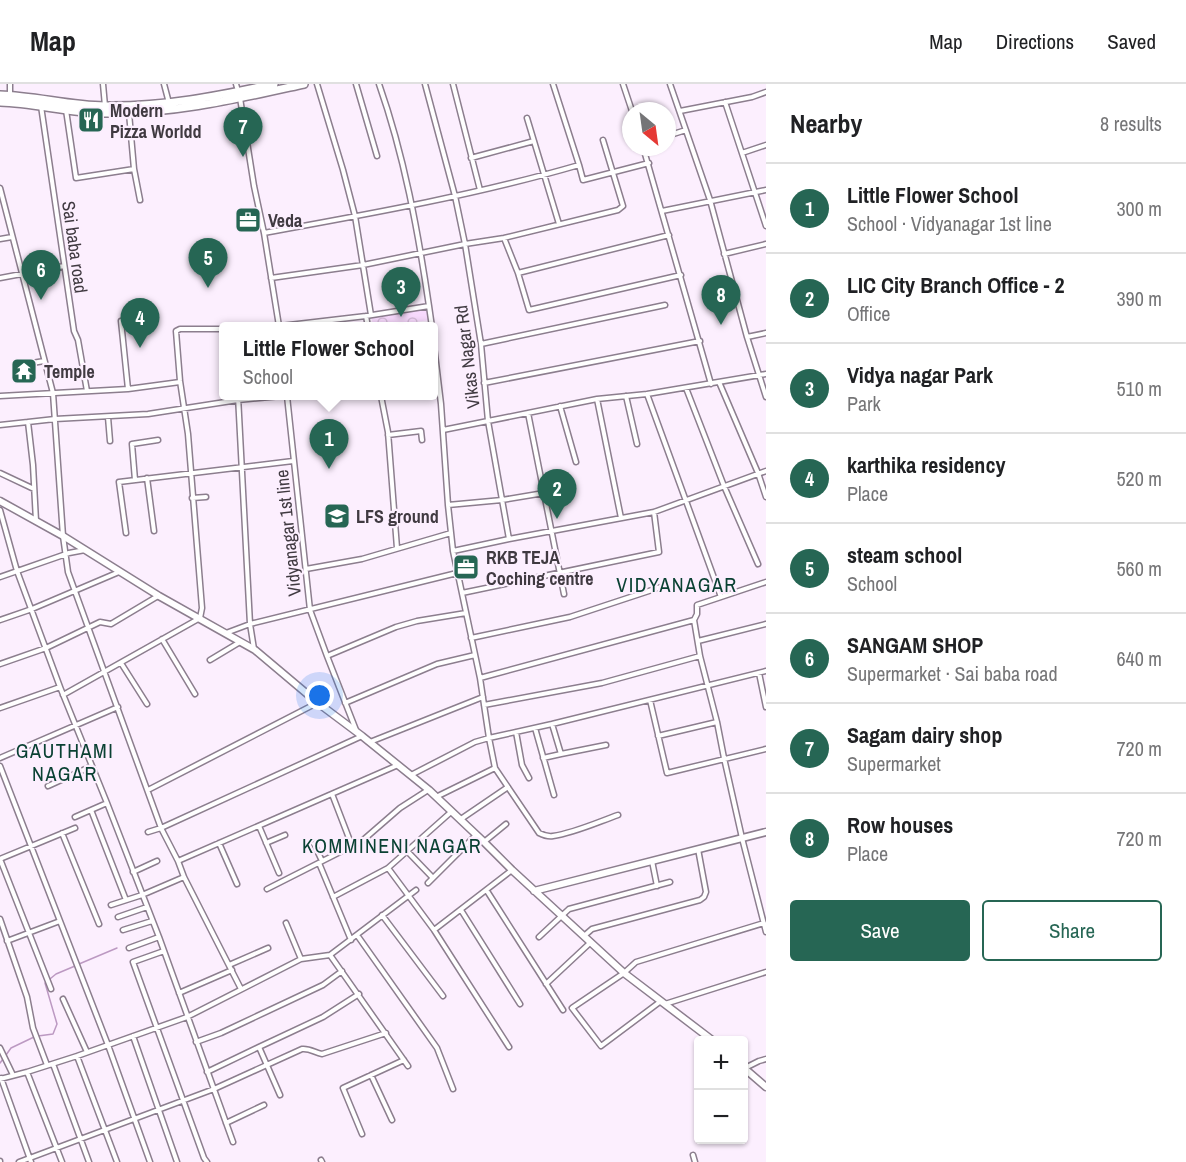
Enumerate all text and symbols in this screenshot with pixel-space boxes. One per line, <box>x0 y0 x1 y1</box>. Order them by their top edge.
text: Map <box>30 22 76 60</box>
text: Map <box>929 27 963 56</box>
text: Directions <box>996 27 1074 56</box>
text: Saved <box>1107 27 1156 56</box>
place label: Modern Pizza Worldd <box>110 98 202 144</box>
north arrow <box>622 102 676 156</box>
restaurant icon: Modern Pizza Worldd <box>76 105 106 135</box>
text: Nearby <box>790 106 862 141</box>
pin: 7 <box>224 107 262 157</box>
text: 8 results <box>1100 110 1162 137</box>
text: Little Flower School <box>847 180 1018 210</box>
text: 1 <box>805 195 814 222</box>
text: 300 m <box>1116 195 1162 222</box>
street label: Sai baba road <box>56 199 94 295</box>
office icon: Veda <box>233 205 263 235</box>
place label: Veda <box>268 208 303 233</box>
text: School · Vidyanagar 1st line <box>847 210 1052 237</box>
pin: 5 <box>188 238 228 288</box>
pin: 6 <box>22 250 60 300</box>
pin: 3 <box>382 268 420 317</box>
text: LIC City Branch Office - 2 <box>847 270 1065 300</box>
pin: 8 <box>702 276 740 325</box>
text: 2 <box>805 285 814 312</box>
text: 390 m <box>1116 285 1162 312</box>
pin: 4 <box>120 298 160 348</box>
text: Office <box>847 300 890 327</box>
street label: Vikas Nagar Rd <box>448 304 486 410</box>
popup <box>219 322 438 400</box>
text: Little Flower School <box>243 333 414 363</box>
temple icon: Temple <box>9 356 39 386</box>
place label: Temple <box>44 359 95 384</box>
text: Vidya nagar Park <box>847 360 993 390</box>
text: School <box>243 363 293 390</box>
text: 3 <box>805 375 814 402</box>
text: 510 m <box>1116 375 1162 402</box>
text: Park <box>847 390 881 417</box>
pin: 1 <box>310 420 348 469</box>
text: karthika residency <box>847 450 1005 480</box>
text: 4 <box>805 465 814 492</box>
text: 520 m <box>1116 465 1162 492</box>
street label: Vidyanagar 1st line <box>269 469 307 597</box>
pin: 2 <box>538 470 576 519</box>
text: Place <box>847 480 888 507</box>
school or university icon: LFS ground <box>322 501 352 531</box>
place label: LFS ground <box>356 504 439 529</box>
text: steam school <box>847 540 962 570</box>
place label: RKB TEJA Coching centre <box>486 545 593 591</box>
office icon: RKB TEJA Coching centre <box>451 552 481 582</box>
text: 5 <box>805 555 814 582</box>
text: 560 m <box>1116 555 1162 582</box>
text: School <box>847 570 897 597</box>
district label: VIDYANAGAR <box>616 571 738 598</box>
text: SANGAM SHOP <box>847 630 983 660</box>
text: 6 <box>805 645 814 672</box>
text: 640 m <box>1116 645 1162 672</box>
text: Supermarket · Sai baba road <box>847 660 1058 687</box>
your location <box>305 681 334 710</box>
text: Sagam dairy shop <box>847 720 1002 750</box>
text: 7 <box>805 735 814 762</box>
text: 720 m <box>1116 735 1162 762</box>
district label: GAUTHAMI NAGAR <box>16 737 114 787</box>
text: Supermarket <box>847 750 941 777</box>
text: Row houses <box>847 810 953 840</box>
text: 8 <box>805 825 814 852</box>
text: 720 m <box>1116 825 1162 852</box>
district label: KOMMINENI NAGAR <box>302 832 482 859</box>
text: Place <box>847 840 888 867</box>
button: Save <box>790 900 970 961</box>
button: Share <box>982 900 1162 961</box>
map controls <box>694 1036 748 1144</box>
button: + <box>694 1036 748 1090</box>
button: − <box>694 1090 748 1144</box>

